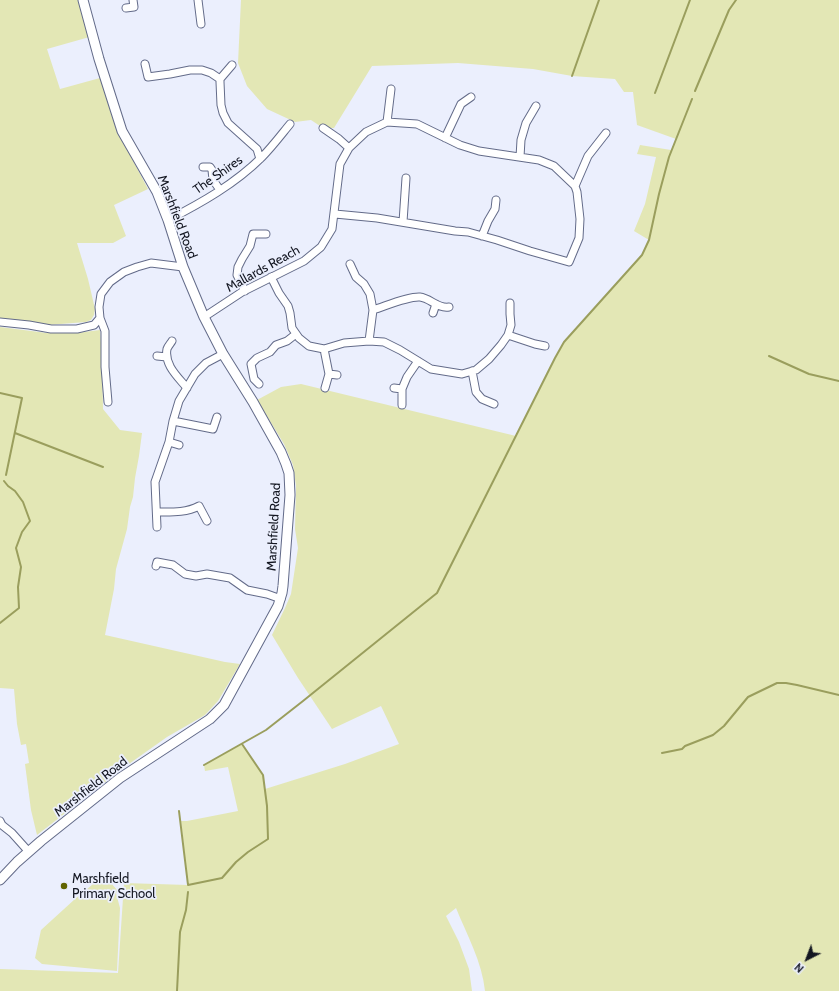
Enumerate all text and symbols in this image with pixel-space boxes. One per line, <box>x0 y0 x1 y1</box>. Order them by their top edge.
street label: The Shires <box>190 152 246 198</box>
street label: Marshfield Road <box>154 173 200 261</box>
street label: Mallards Reach <box>223 242 303 296</box>
street label: Marshfield Road <box>264 483 284 571</box>
street label: Marshfield Road <box>51 754 131 820</box>
place label: Marshfield Primary School <box>72 871 155 902</box>
marker: Marshfield Primary School <box>59 881 69 891</box>
north arrow <box>787 939 827 979</box>
text: N <box>791 960 807 976</box>

